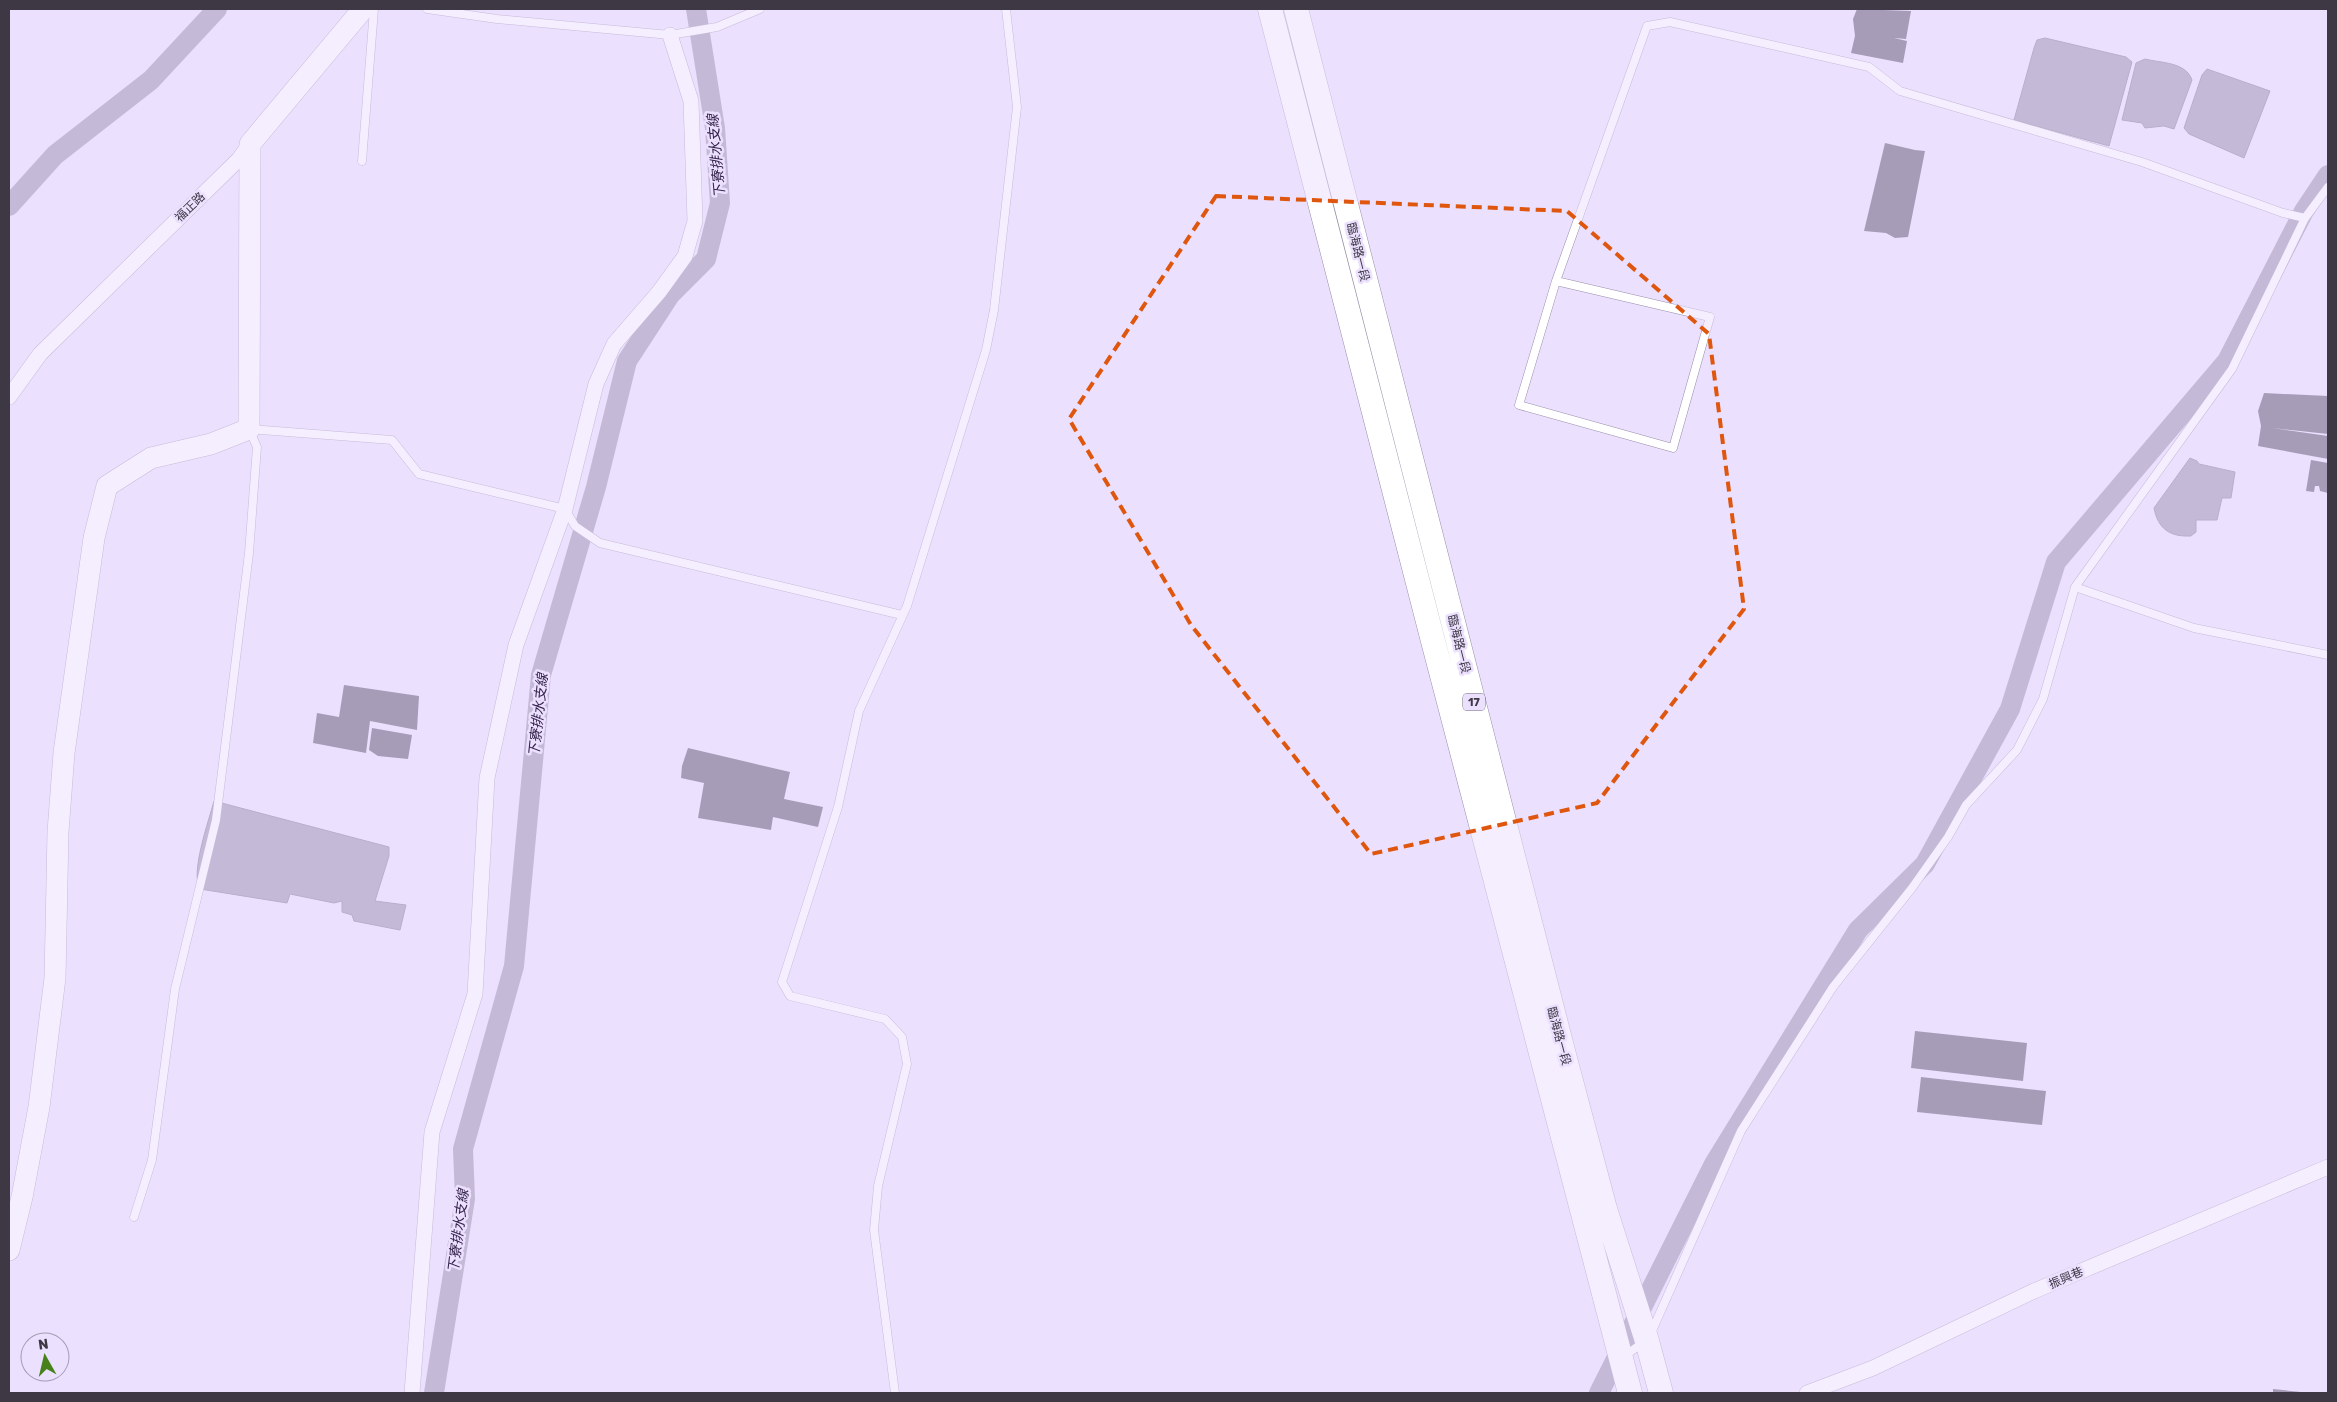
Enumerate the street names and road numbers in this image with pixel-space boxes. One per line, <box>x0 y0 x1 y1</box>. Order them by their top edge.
street label: 福正路 <box>172 189 208 225</box>
street label: 臨海路一段 <box>1344 221 1372 283</box>
street label: 臨海路一段 <box>1445 613 1473 675</box>
road number: 17 <box>1463 694 1485 710</box>
street label: 臨海路一段 <box>1544 1005 1574 1067</box>
street label: 振興巷 <box>2047 1265 2085 1291</box>

